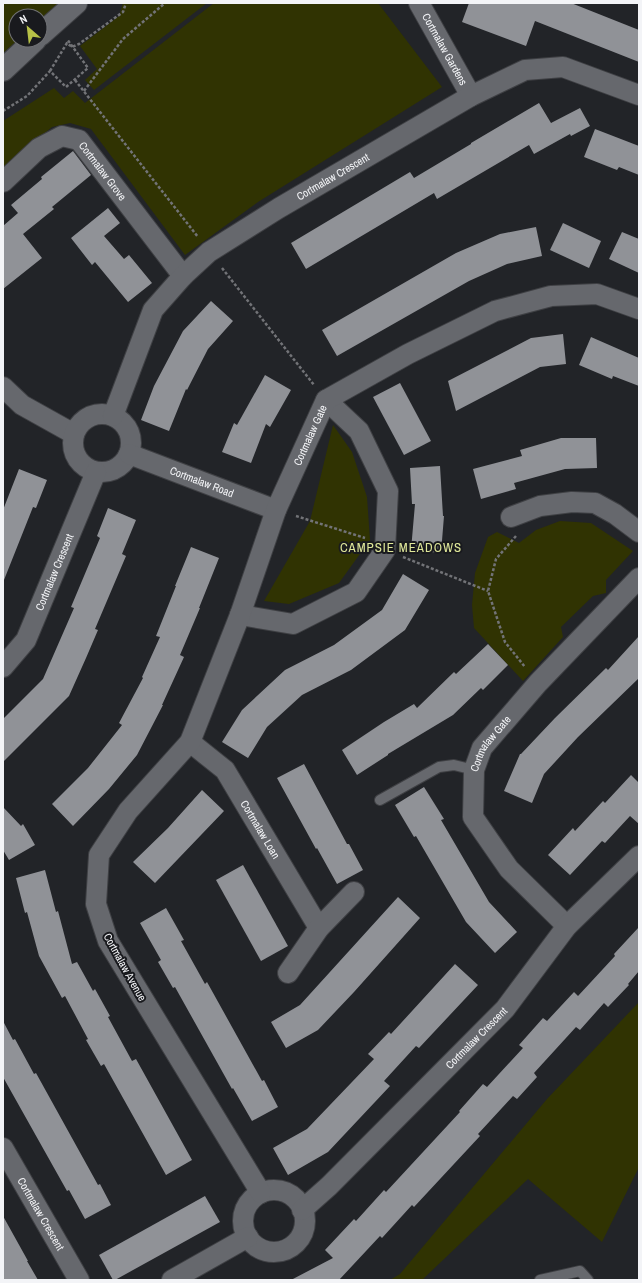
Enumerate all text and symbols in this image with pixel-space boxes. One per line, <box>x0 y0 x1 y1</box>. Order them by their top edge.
north arrow <box>8 8 48 48</box>
text: N <box>17 11 29 27</box>
street label: Cortmalaw Gardens <box>419 11 471 88</box>
street label: Cortmalaw Grove <box>76 139 130 203</box>
street label: Cortmalaw Crescent <box>294 150 372 203</box>
street label: Cortmalaw Gate <box>290 402 330 468</box>
street label: Cortmalaw Road <box>168 463 236 500</box>
street label: Cortmalaw Crescent <box>32 531 77 613</box>
district label: CAMPSIE MEADOWS <box>340 539 462 556</box>
street label: Cortmalaw Gate <box>467 713 514 774</box>
street label: Cortmalaw Loan <box>238 798 283 861</box>
street label: Cortmalaw Avenue <box>101 931 149 1003</box>
street label: Cortmalaw Crescent <box>442 1004 510 1072</box>
street label: Cortmalaw Crescent <box>14 1175 68 1253</box>

